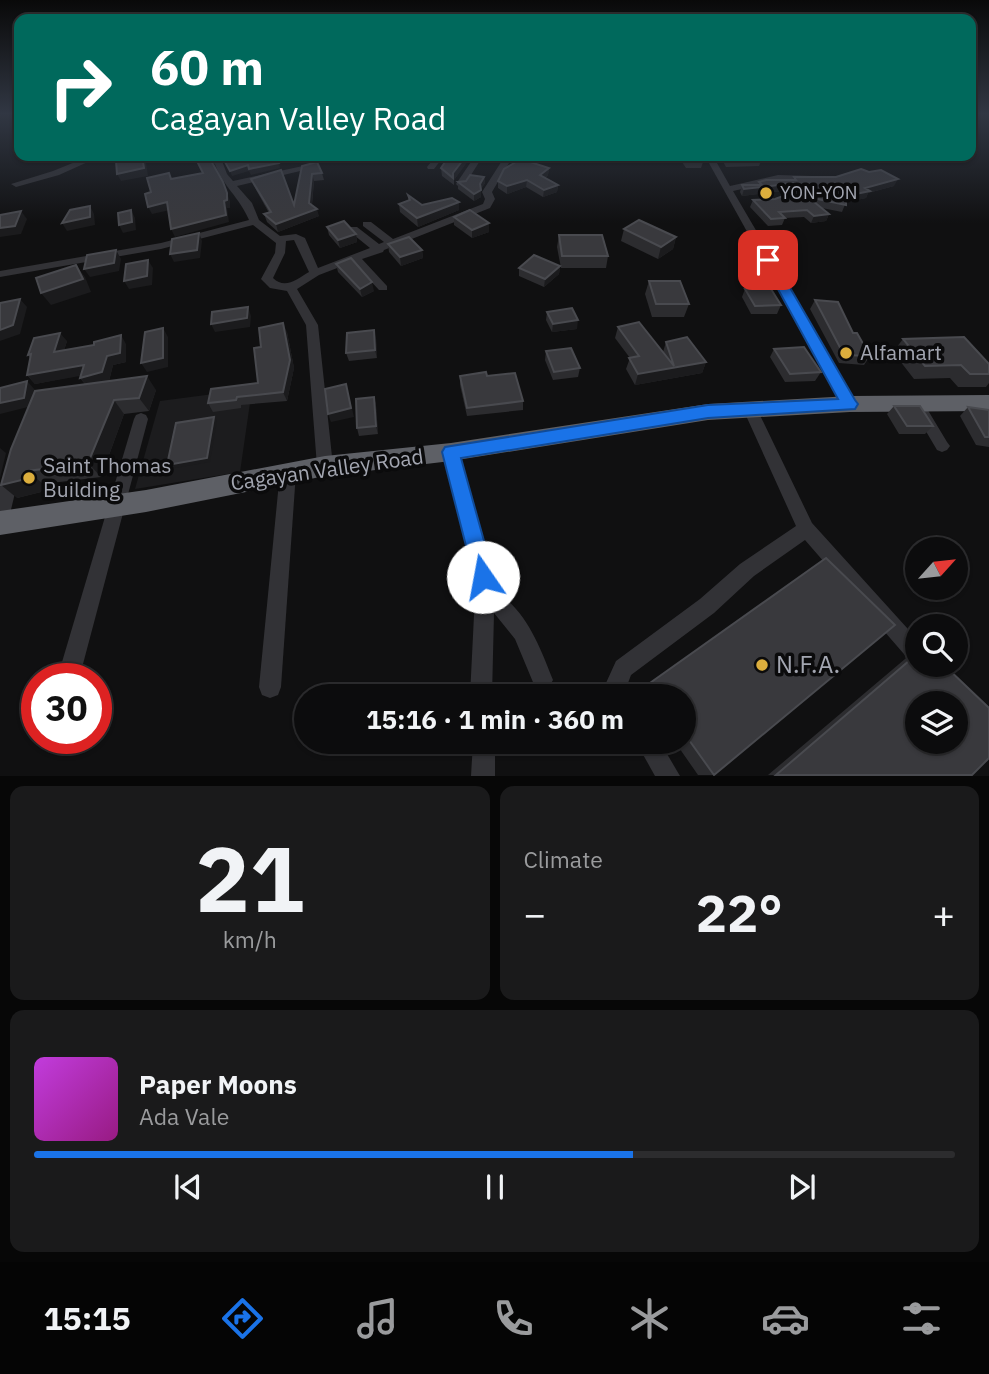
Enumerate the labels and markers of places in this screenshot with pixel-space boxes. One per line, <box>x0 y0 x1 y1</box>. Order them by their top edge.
place label: YON-YON <box>780 181 858 204</box>
marker: YON-YON <box>758 185 774 201</box>
pin <box>738 230 798 290</box>
place label: Alfamart <box>860 338 942 366</box>
marker: Alfamart <box>838 345 854 361</box>
place label: Saint Thomas Building <box>43 451 171 503</box>
marker: Saint Thomas Building <box>21 470 37 486</box>
place label: N.F.A. <box>776 648 840 680</box>
marker: N.F.A. <box>754 657 770 673</box>

